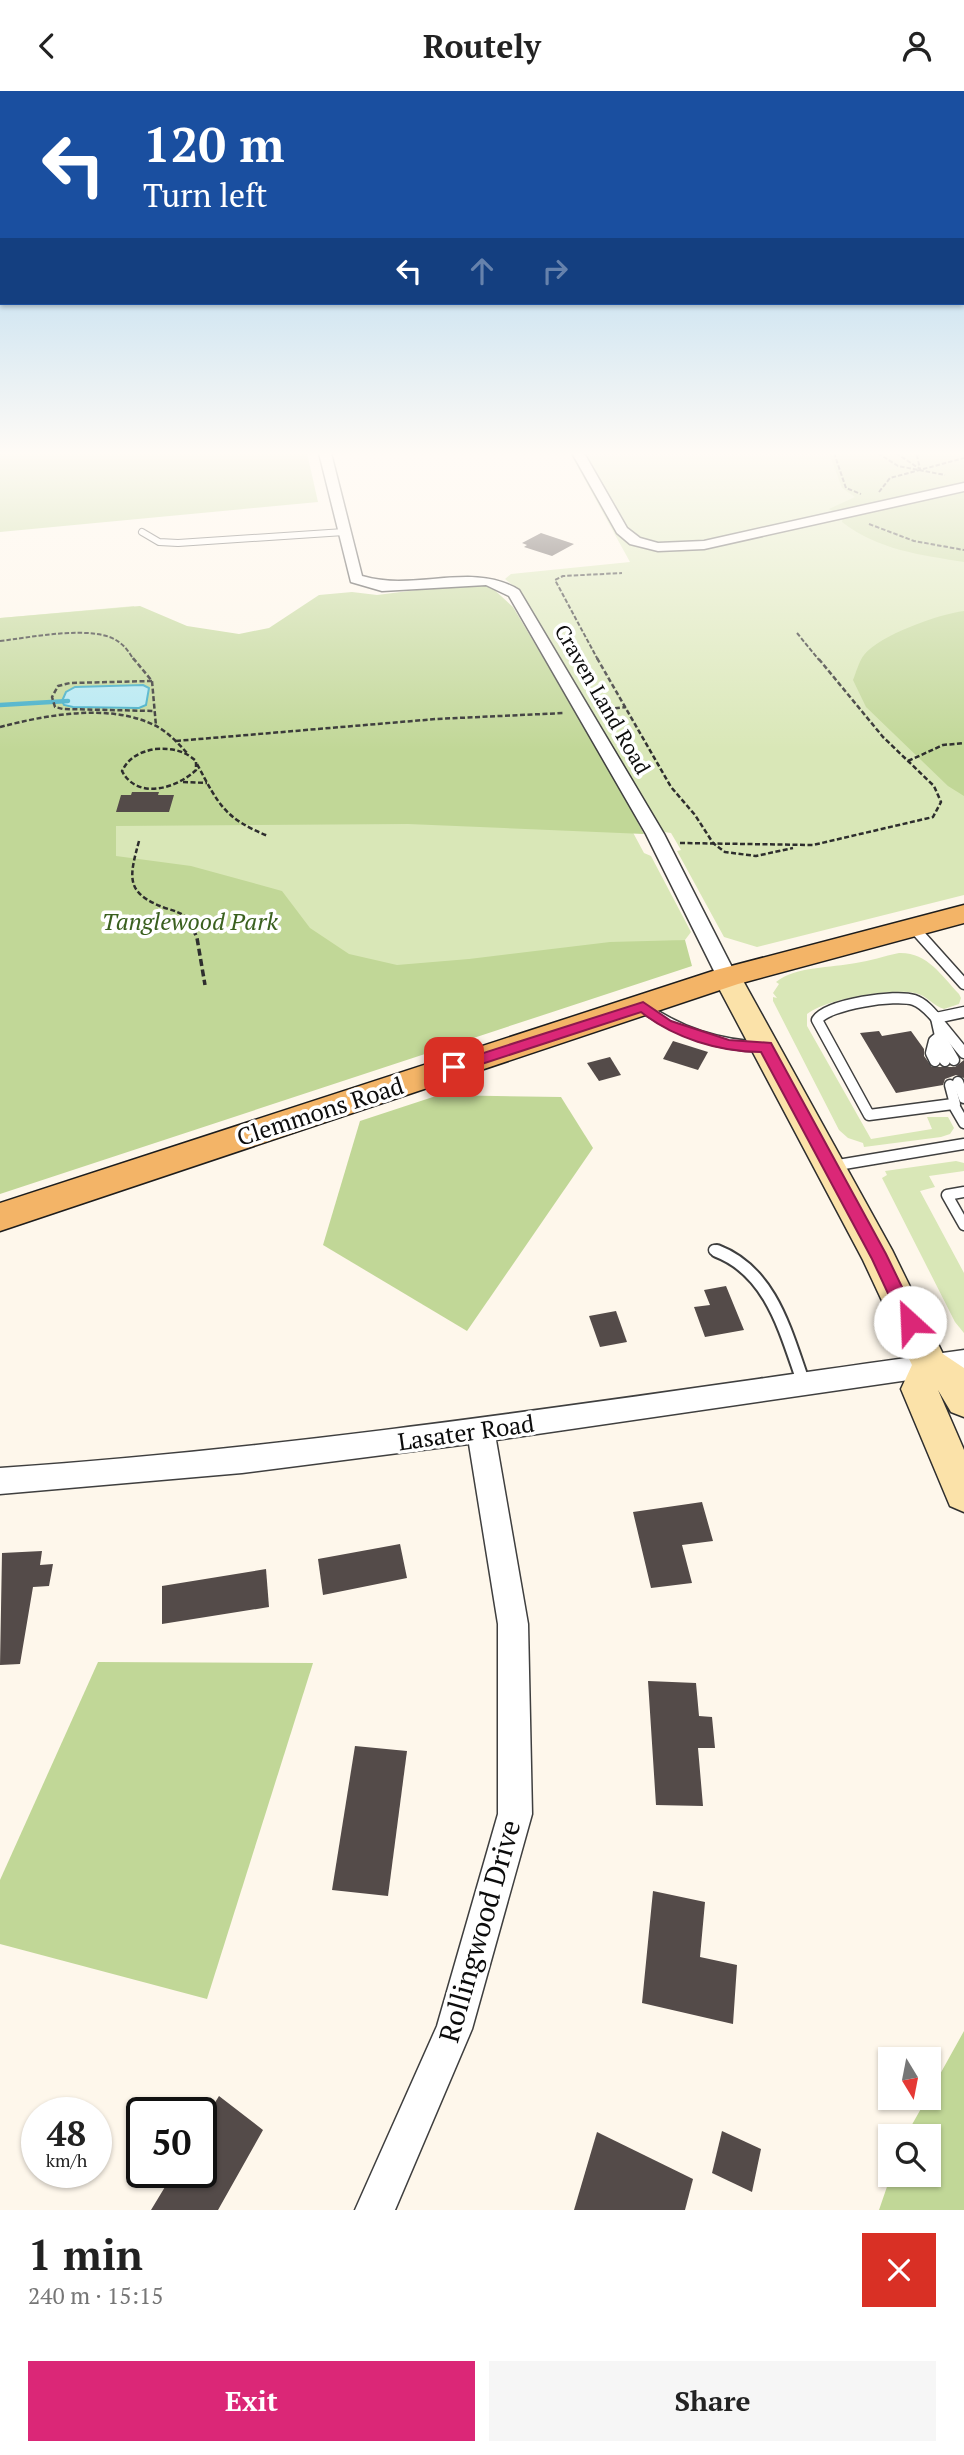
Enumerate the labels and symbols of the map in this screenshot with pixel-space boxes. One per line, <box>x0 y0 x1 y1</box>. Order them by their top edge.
street label: Craven Land Road <box>549 619 657 779</box>
park label: Tanglewood Park <box>102 905 278 937</box>
pin <box>424 1037 484 1097</box>
street label: Clemmons Road <box>233 1069 407 1153</box>
position arrow <box>873 1285 947 1359</box>
street label: Lasater Road <box>396 1407 536 1457</box>
street label: Rollingwood Drive <box>430 1816 528 2046</box>
north arrow <box>878 2047 942 2111</box>
speed limit sign: 50 <box>126 2097 217 2188</box>

